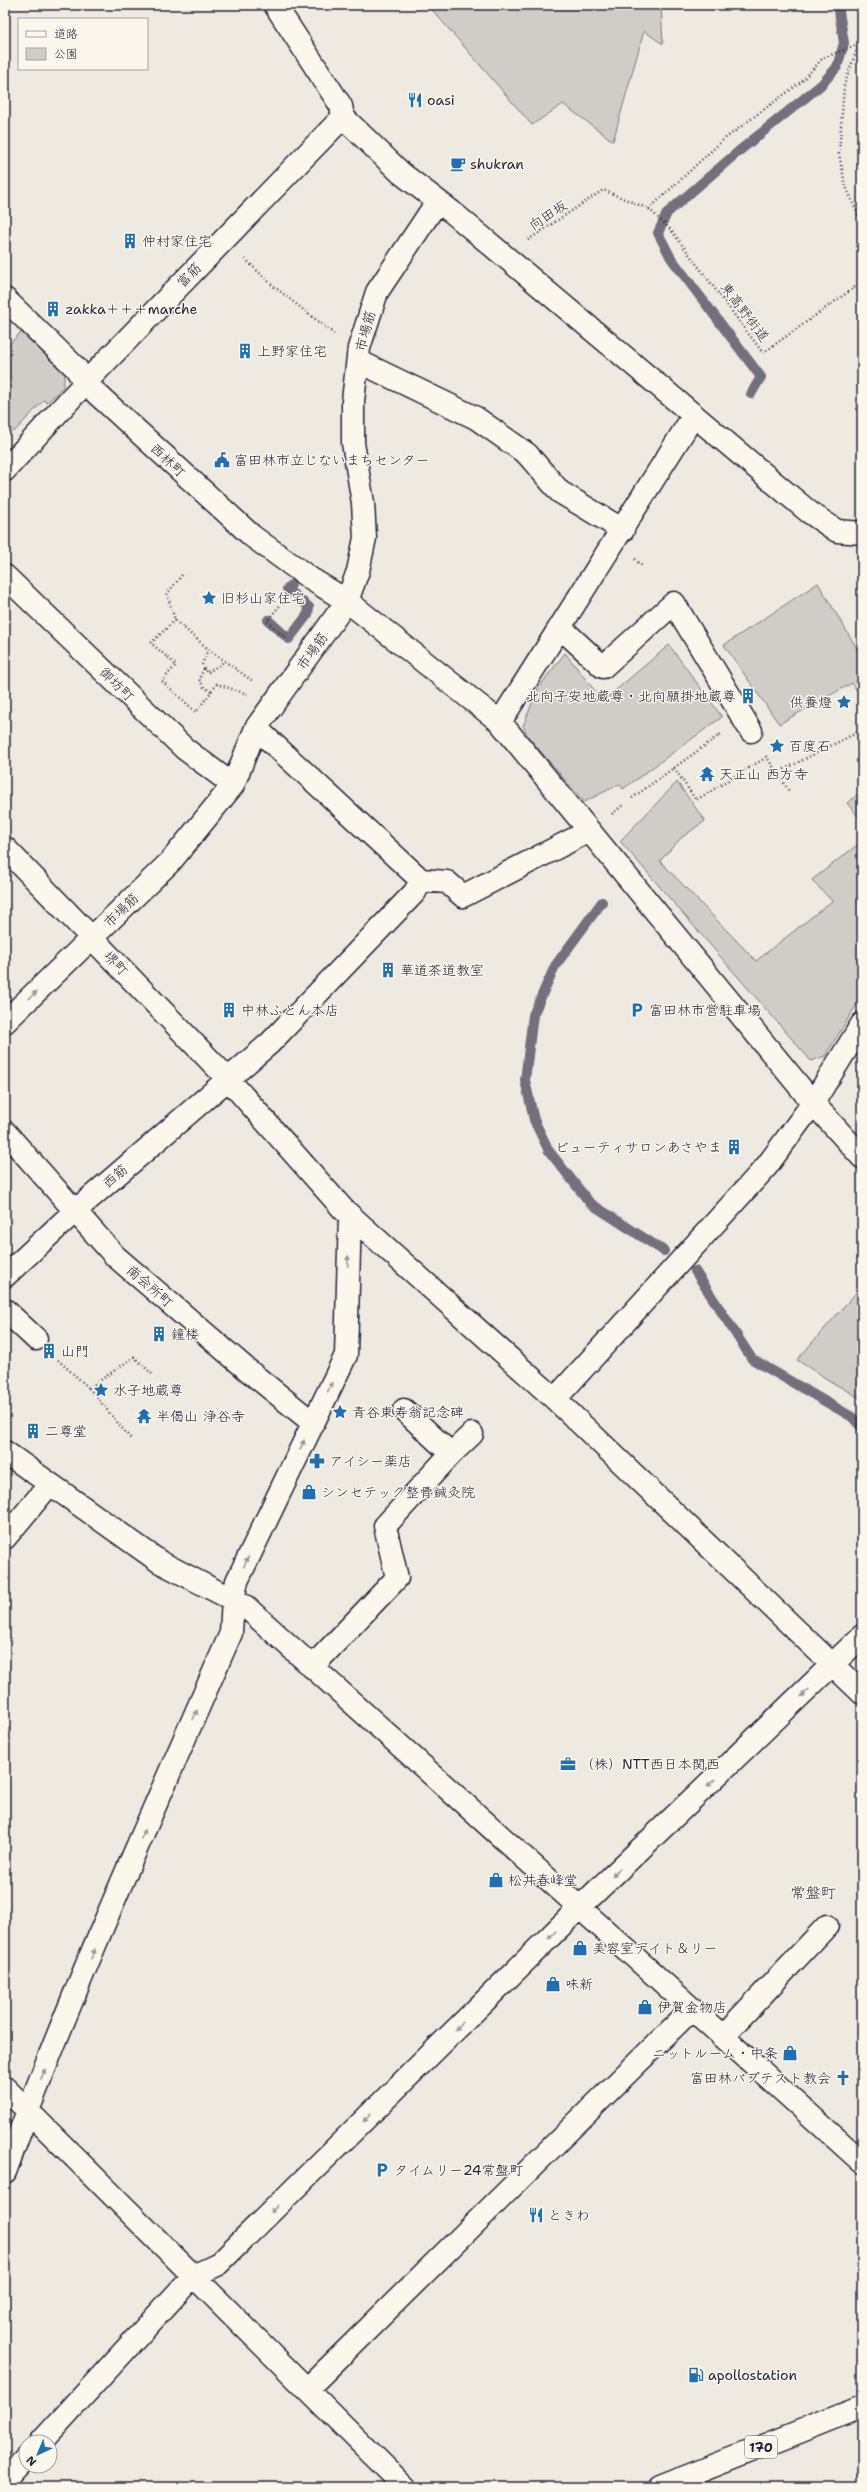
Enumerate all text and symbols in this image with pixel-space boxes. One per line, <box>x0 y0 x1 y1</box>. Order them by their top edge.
legend <box>18 18 148 70</box>
text: 道路 <box>54 26 78 42</box>
text: 公園 <box>54 46 78 62</box>
restaurant icon: oasi <box>406 91 424 109</box>
place label: oasi <box>427 91 455 109</box>
cafe icon: shukran <box>449 155 467 173</box>
place label: shukran <box>470 155 524 173</box>
street label: 向田坂 <box>525 196 571 234</box>
building icon: 仲村家住宅 <box>121 232 139 250</box>
place label: 仲村家住宅 <box>142 232 212 250</box>
street label: 富筋 <box>173 259 205 291</box>
street label: 東高野街道 <box>717 279 773 345</box>
building icon: zakka＋＋＋marche <box>44 300 62 318</box>
place label: zakka＋＋＋marche <box>65 300 198 318</box>
street label: 市場筋 <box>351 308 379 354</box>
building icon: 上野家住宅 <box>236 342 254 360</box>
place label: 上野家住宅 <box>257 342 327 360</box>
street label: 西林町 <box>147 439 189 481</box>
public building icon: 富田林市立じないまちセンター <box>213 451 231 469</box>
place label: 富田林市立じないまちセンター <box>234 451 429 469</box>
place icon: 旧杉山家住宅 <box>200 589 218 607</box>
place label: 旧杉山家住宅 <box>221 589 305 607</box>
street label: 市場筋 <box>292 629 332 673</box>
street label: 御坊町 <box>96 663 138 705</box>
place label: 北向子安地蔵尊・北向願掛地蔵尊 <box>526 687 736 705</box>
building icon: 北向子安地蔵尊・北向願掛地蔵尊 <box>739 687 757 705</box>
place label: 供養燈 <box>790 693 832 711</box>
place icon: 供養燈 <box>835 693 853 711</box>
place icon: 百度石 <box>768 737 786 755</box>
place label: 百度石 <box>789 737 831 755</box>
temple icon: 天正山 西方寺 <box>698 765 716 783</box>
place label: 天正山 西方寺 <box>719 765 808 783</box>
street label: 市場筋 <box>100 889 142 931</box>
street label: 堺町 <box>100 947 132 979</box>
building icon: 華道茶道教室 <box>379 961 397 979</box>
place label: 華道茶道教室 <box>400 961 484 979</box>
one-way arrow <box>28 990 38 1000</box>
building icon: 中林ふとん本店 <box>220 1001 238 1019</box>
place label: 中林ふとん本店 <box>241 1001 339 1019</box>
parking icon: 富田林市営駐車場 <box>628 1001 646 1019</box>
place label: 富田林市営駐車場 <box>649 1001 761 1019</box>
place label: ビューティサロンあさやま <box>555 1138 722 1156</box>
building icon: ビューティサロンあさやま <box>725 1138 743 1156</box>
street label: 西筋 <box>99 1160 131 1192</box>
one-way arrow <box>345 1255 352 1267</box>
street label: 南会所町 <box>123 1261 177 1311</box>
building icon: 鐘楼 <box>150 1325 168 1343</box>
place label: 鐘楼 <box>171 1325 199 1343</box>
building icon: 山門 <box>40 1342 58 1360</box>
place label: 山門 <box>61 1342 89 1360</box>
place icon: 水子地蔵尊 <box>92 1381 110 1399</box>
place label: 水子地蔵尊 <box>113 1381 183 1399</box>
one-way arrow <box>327 1381 333 1392</box>
place icon: 青谷東寿翁記念碑 <box>331 1403 349 1421</box>
place label: 青谷東寿翁記念碑 <box>352 1403 464 1421</box>
temple icon: 半偈山 浄谷寺 <box>135 1407 153 1425</box>
place label: 半偈山 浄谷寺 <box>156 1407 245 1425</box>
building icon: 二尊堂 <box>24 1422 42 1440</box>
place label: 二尊堂 <box>45 1422 87 1440</box>
one-way arrow <box>299 1438 305 1450</box>
pharmacy icon: アイシー薬店 <box>308 1452 326 1470</box>
place label: アイシー薬店 <box>329 1452 412 1470</box>
shop icon: シンセテック整骨鍼灸院 <box>300 1483 318 1501</box>
place label: シンセテック整骨鍼灸院 <box>321 1483 475 1501</box>
one-way arrow <box>243 1557 249 1568</box>
one-way arrow <box>800 1688 810 1698</box>
one-way arrow <box>192 1710 198 1721</box>
office icon: （株）NTT西日本関西 <box>559 1755 577 1773</box>
place label: （株）NTT西日本関西 <box>580 1755 720 1773</box>
one-way arrow <box>706 1778 715 1787</box>
one-way arrow <box>140 1829 146 1840</box>
one-way arrow <box>611 1868 621 1877</box>
shop icon: 松井春峰堂 <box>487 1871 505 1889</box>
place label: 松井春峰堂 <box>508 1871 578 1889</box>
district label: 常盤町 <box>790 1883 836 1903</box>
one-way arrow <box>547 1930 557 1940</box>
shop icon: 美容室デイト＆リー <box>571 1939 589 1957</box>
place label: 美容室デイト＆リー <box>592 1939 717 1957</box>
one-way arrow <box>90 1948 96 1960</box>
shop icon: 味新 <box>544 1975 562 1993</box>
place label: 味新 <box>565 1975 593 1993</box>
shop icon: 伊賀金物店 <box>636 1998 654 2016</box>
place label: 伊賀金物店 <box>657 1998 727 2016</box>
one-way arrow <box>454 2021 464 2031</box>
place label: ニットルーム・中条 <box>652 2044 778 2062</box>
shop icon: ニットルーム・中条 <box>781 2044 799 2062</box>
one-way arrow <box>40 2068 46 2080</box>
place label: 富田林バプテスト教会 <box>690 2069 831 2087</box>
church icon: 富田林バプテスト教会 <box>834 2069 852 2087</box>
one-way arrow <box>362 2113 372 2122</box>
parking icon: タイムリー24常盤町 <box>373 2161 391 2179</box>
place label: タイムリー24常盤町 <box>394 2161 524 2179</box>
one-way arrow <box>269 2204 279 2214</box>
restaurant icon: ときわ <box>527 2206 545 2224</box>
place label: ときわ <box>548 2206 590 2224</box>
fuel station icon: apollostation <box>687 2366 705 2384</box>
place label: apollostation <box>708 2366 798 2384</box>
north arrow <box>18 2434 58 2474</box>
road number: 170 <box>745 2436 777 2458</box>
text: N <box>23 2452 40 2469</box>

